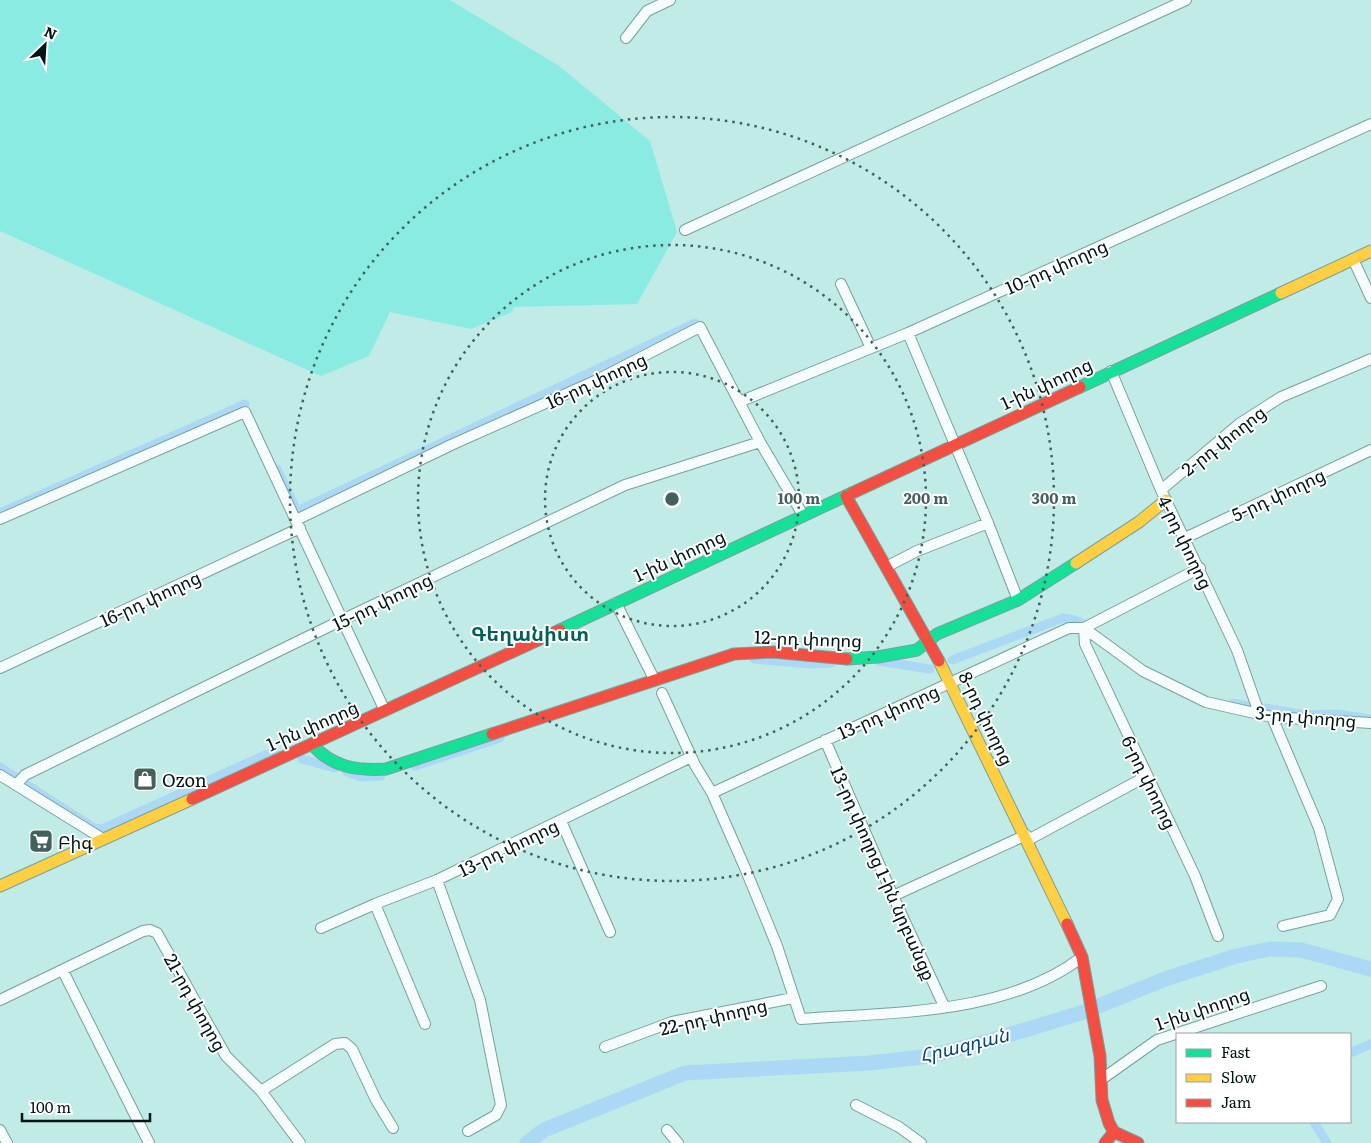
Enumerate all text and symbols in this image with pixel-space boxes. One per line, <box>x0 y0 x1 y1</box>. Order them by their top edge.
north arrow <box>20 20 70 70</box>
text: N <box>41 21 61 44</box>
street label: 10-րդ փողոց <box>1001 231 1111 301</box>
street label: 16-րդ փողոց <box>541 345 651 415</box>
street label: 1-ին փողոց <box>996 350 1096 416</box>
street label: 2-րդ փողոց <box>1175 398 1271 482</box>
street label: 5-րդ փողոց <box>1227 460 1329 528</box>
text: 100 m <box>778 486 820 509</box>
text: 200 m <box>904 486 948 509</box>
text: 300 m <box>1032 486 1076 509</box>
centre of rings <box>663 490 681 508</box>
street label: 4-րդ փողոց <box>1152 490 1220 594</box>
street label: 1-ին փողոց <box>629 522 729 588</box>
street label: 16-րդ փողոց <box>95 563 205 633</box>
street label: 15-րդ փողոց <box>328 565 436 637</box>
district label: Գեղանիստ <box>471 617 589 647</box>
street label: 12-րդ փողոց <box>754 623 862 653</box>
street label: 8-րդ փողոց <box>953 666 1021 770</box>
street label: 13-րդ փողոց <box>833 677 943 745</box>
street label: 1-ին փողոց <box>262 693 362 757</box>
street label: 3-րդ փողոց <box>1254 698 1358 734</box>
street label: 6-րդ փողոց <box>1116 731 1184 833</box>
street label: 13-րդ փողոց 1-ին նրբանցք <box>824 761 944 985</box>
shop icon: Ozon <box>132 766 158 792</box>
place label: Ozon <box>162 766 207 793</box>
street label: 13-րդ փողոց <box>453 811 563 883</box>
supermarket icon: Բիգ <box>28 828 54 854</box>
place label: Բիգ <box>58 828 93 855</box>
street label: 21-րդ փողոց <box>158 948 234 1056</box>
street label: 1-ին փողոց <box>1151 979 1253 1037</box>
street label: 22-րդ փողոց <box>656 990 770 1042</box>
water label: Հրազդան <box>916 1019 1013 1069</box>
legend <box>1176 1033 1351 1123</box>
text: Fast <box>1221 1040 1250 1063</box>
text: Slow <box>1221 1065 1256 1088</box>
scale bar <box>22 1090 150 1122</box>
text: Jam <box>1221 1090 1252 1113</box>
text: 100 m <box>30 1095 71 1118</box>

